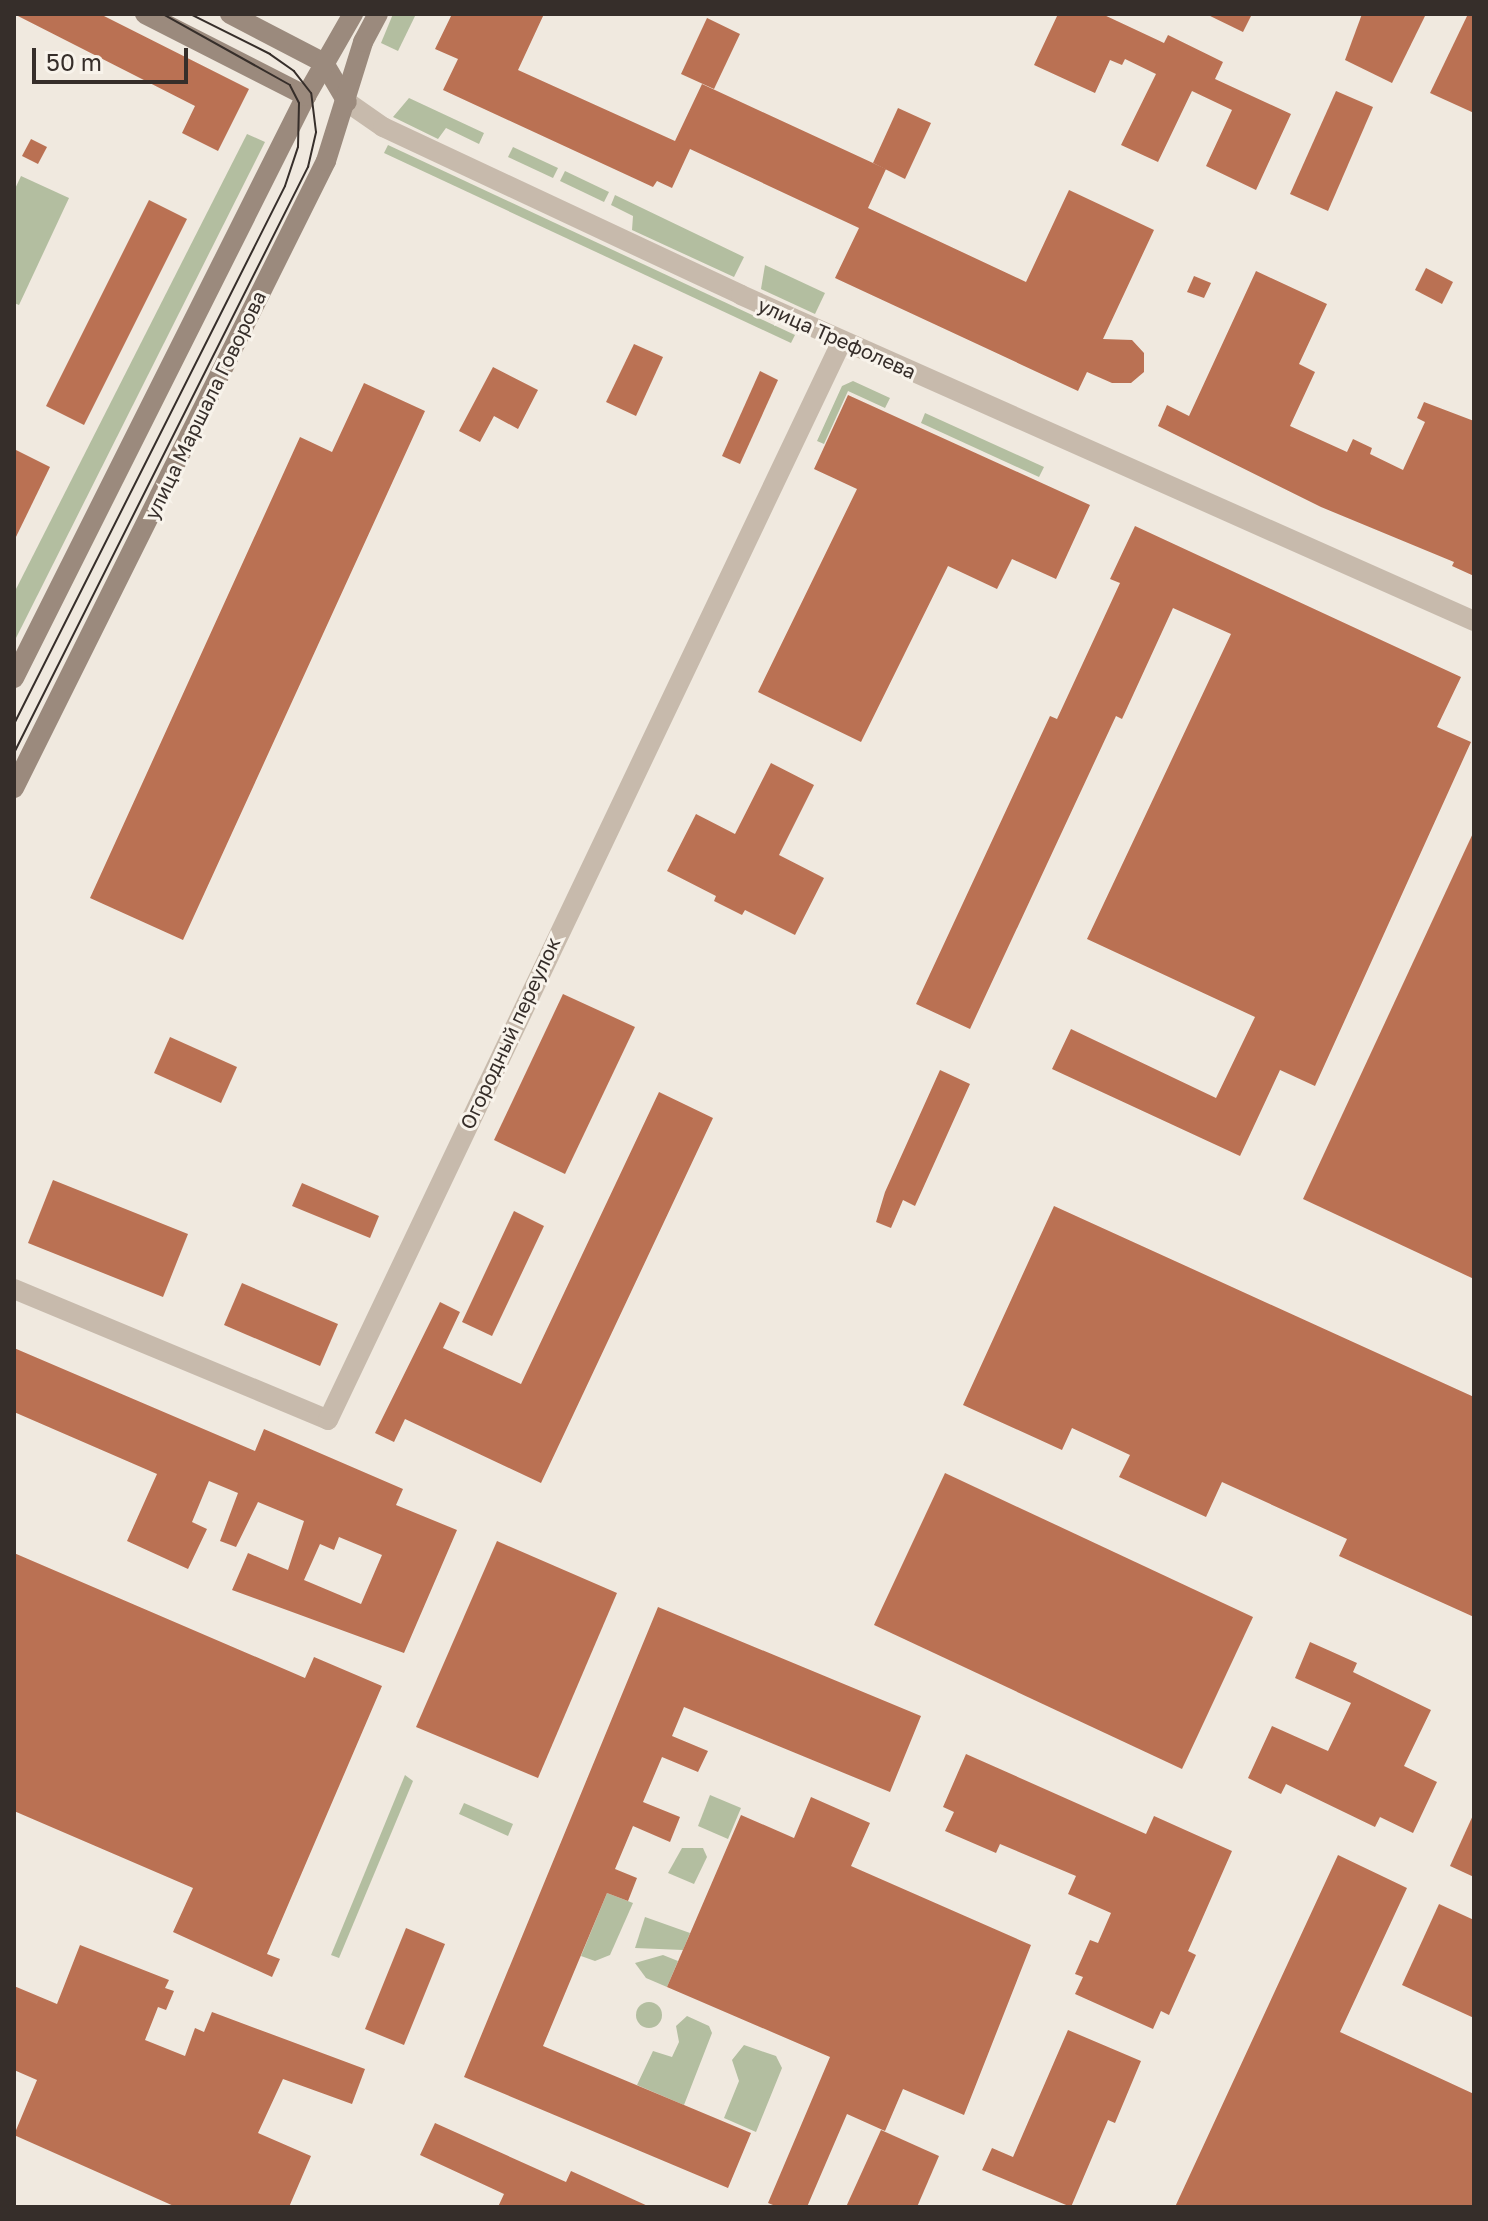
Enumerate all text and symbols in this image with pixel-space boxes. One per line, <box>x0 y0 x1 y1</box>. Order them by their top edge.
scale bar <box>36 32 192 82</box>
text: 50 m <box>46 47 102 76</box>
street label: улица Маршала Говорова <box>139 287 271 523</box>
street label: улица Трефолева <box>754 292 920 384</box>
street label: Огородный переулок <box>455 933 565 1133</box>

